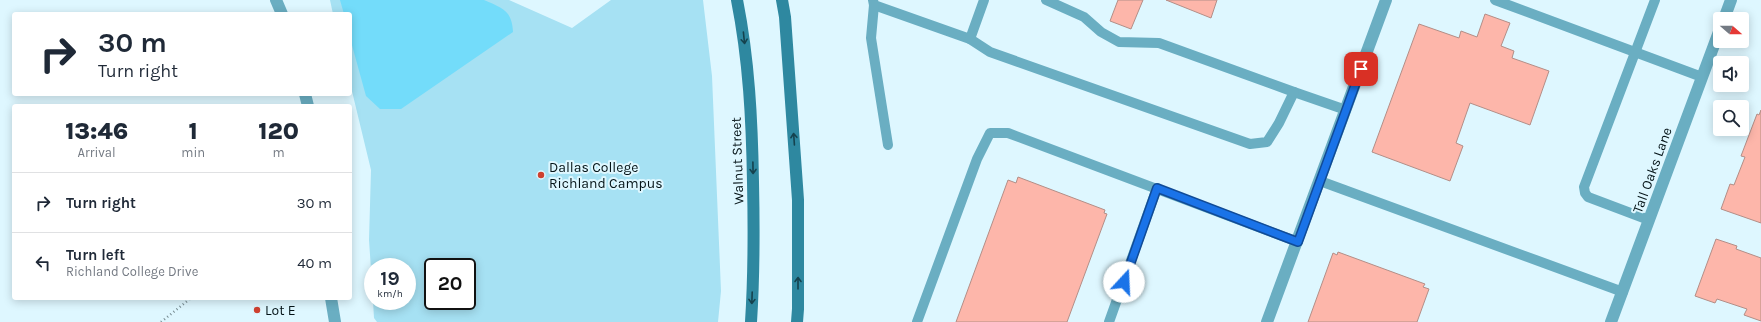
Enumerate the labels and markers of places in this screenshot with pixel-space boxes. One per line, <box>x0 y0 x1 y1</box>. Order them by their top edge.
pin <box>1344 52 1378 86</box>
place label: Dallas College Richland Campus <box>549 159 663 192</box>
marker: Dallas College Richland Campus <box>536 170 546 180</box>
place label: Lot E <box>265 302 296 319</box>
marker: Lot E <box>252 305 262 315</box>

